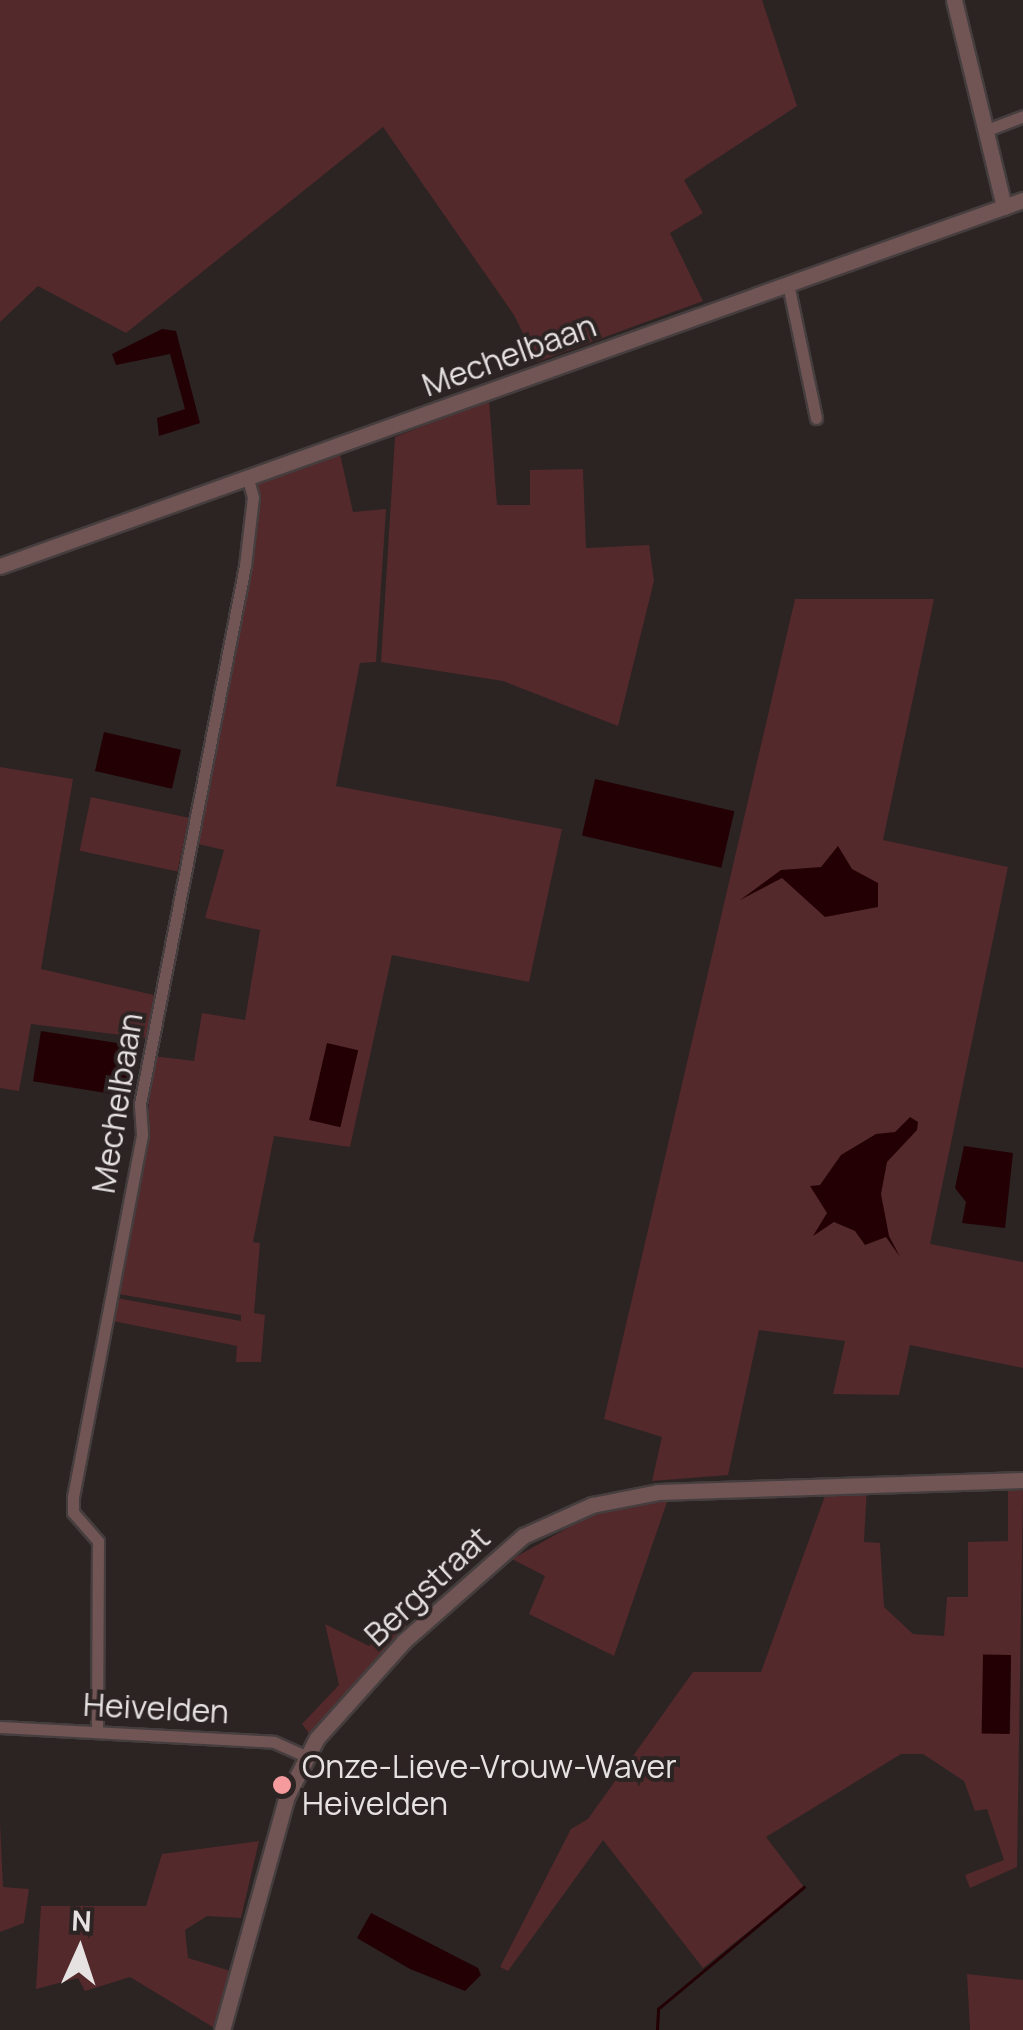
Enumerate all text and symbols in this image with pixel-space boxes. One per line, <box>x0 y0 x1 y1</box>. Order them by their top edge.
street label: Mechelbaan <box>417 306 601 404</box>
street label: Mechelbaan <box>84 1010 150 1196</box>
street label: Bergstraat <box>356 1518 498 1654</box>
street label: Heivelden <box>82 1685 230 1731</box>
place label: Onze-Lieve-Vrouw-Waver Heivelden <box>302 1748 677 1823</box>
marker: Onze-Lieve-Vrouw-Waver Heivelden <box>271 1774 293 1796</box>
north arrow <box>30 1900 130 2000</box>
text: N <box>71 1901 93 1940</box>

